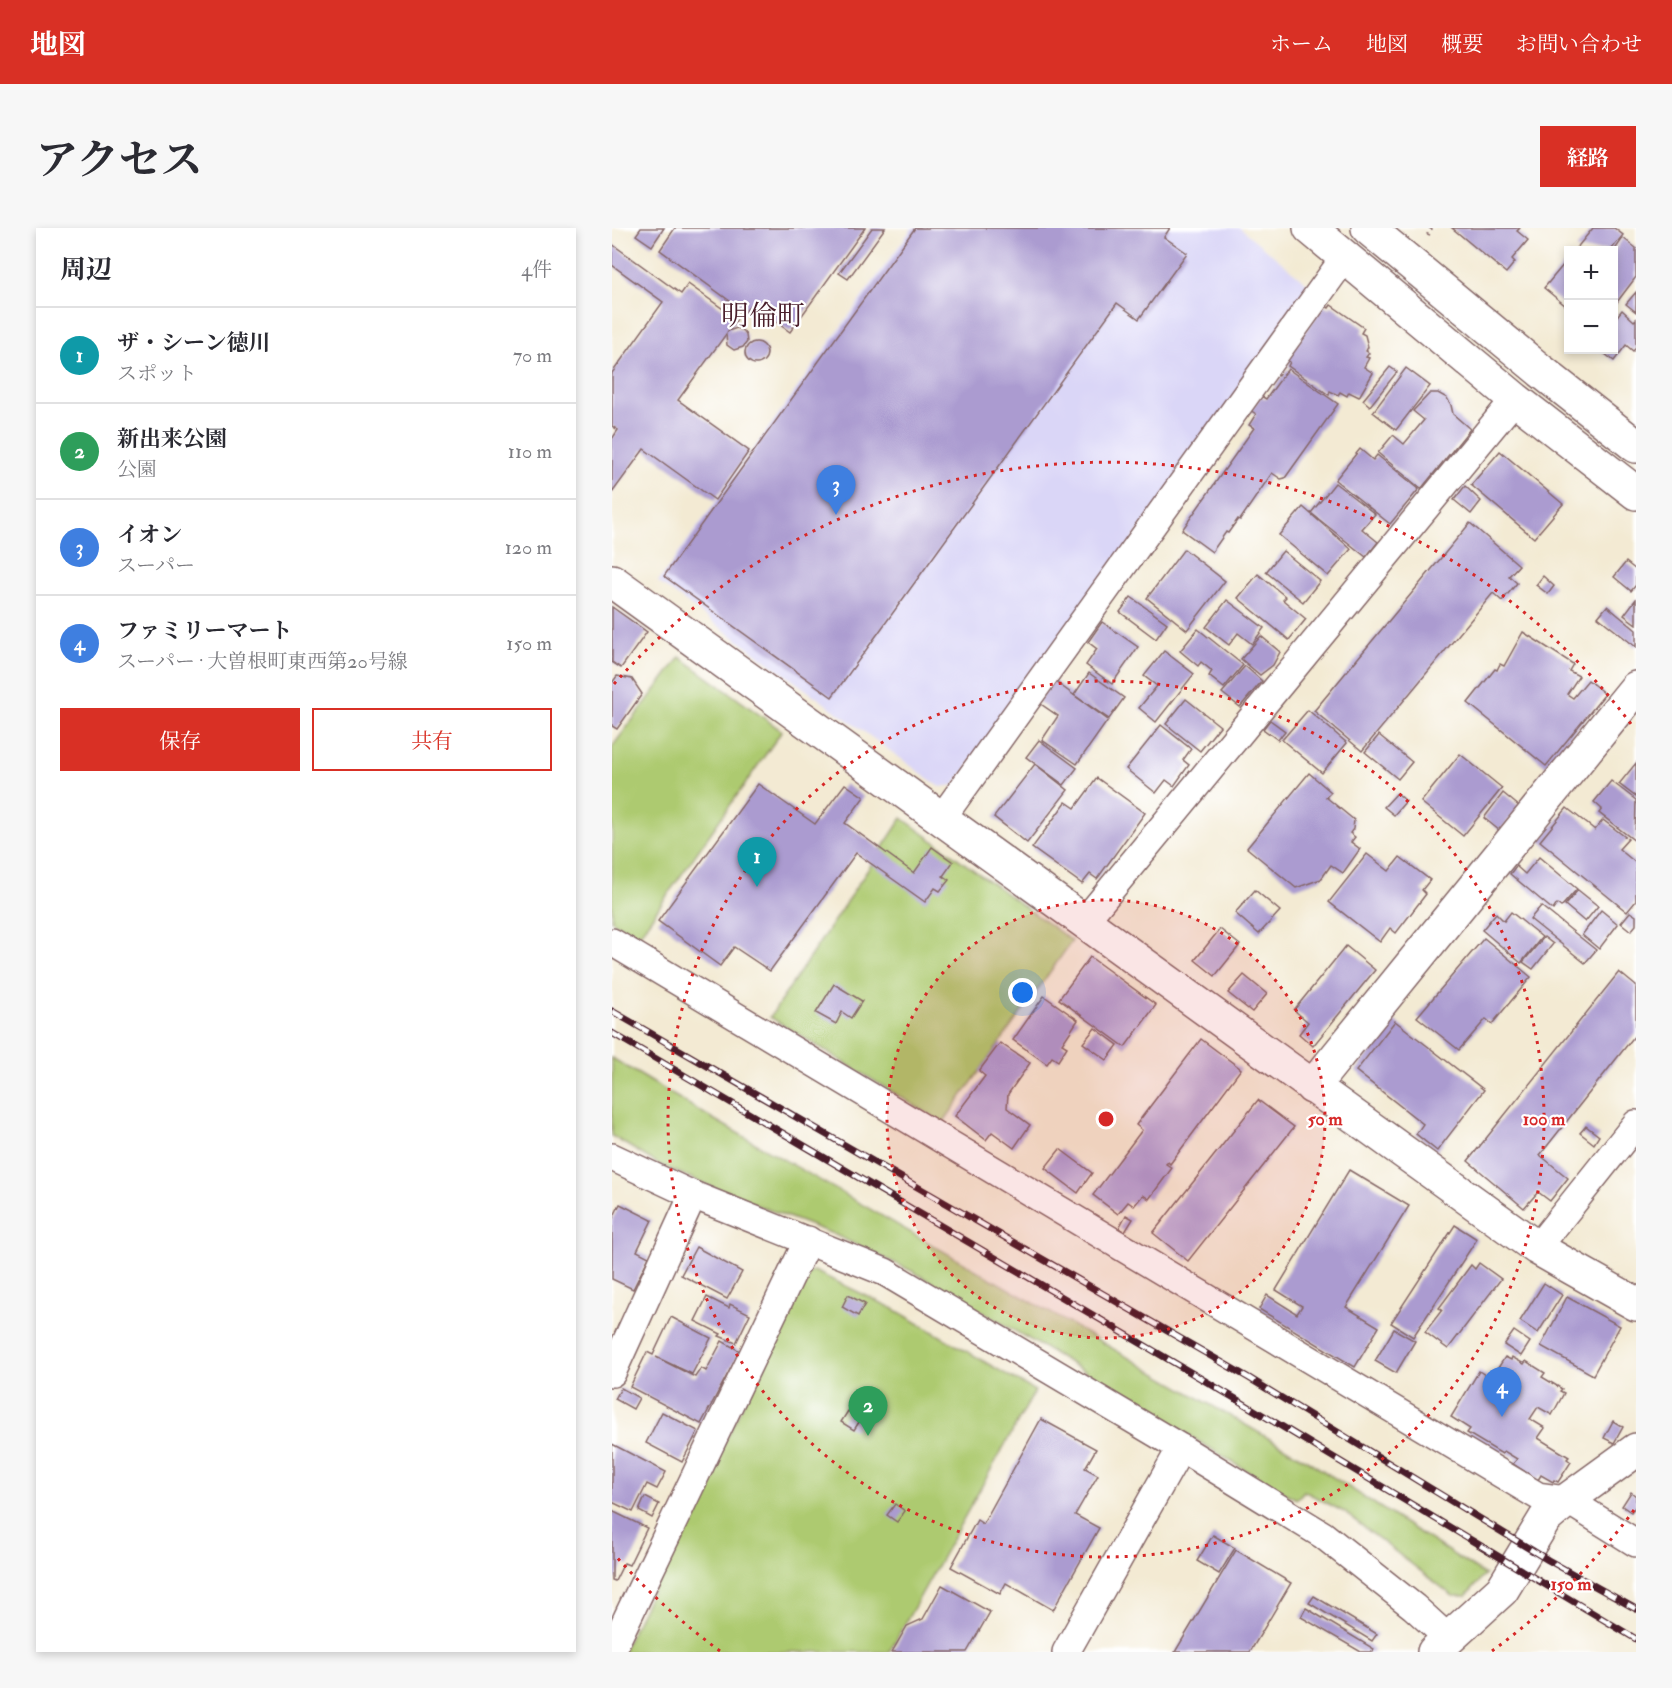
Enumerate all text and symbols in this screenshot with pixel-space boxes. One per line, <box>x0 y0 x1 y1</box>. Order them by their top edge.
text: 地図 <box>30 28 86 63</box>
text: ホーム <box>1270 31 1333 58</box>
text: 地図 <box>1366 31 1408 58</box>
text: 概要 <box>1441 31 1483 58</box>
text: お問い合わせ <box>1516 31 1642 58</box>
button: 経路 <box>1540 126 1636 187</box>
text: アクセス <box>36 135 203 187</box>
map controls <box>1564 246 1618 354</box>
button: + <box>1564 246 1618 300</box>
text: 周辺 <box>60 254 112 286</box>
text: 4件 <box>521 257 552 282</box>
district label: 明倫町 <box>721 299 805 334</box>
button: − <box>1564 300 1618 354</box>
text: ザ・シーン徳川 <box>117 329 271 357</box>
text: 1 <box>76 343 83 368</box>
text: 70 m <box>513 343 552 368</box>
text: スポット <box>117 361 197 386</box>
text: 新出来公園 <box>117 425 227 453</box>
text: 2 <box>74 439 85 464</box>
text: 110 m <box>508 439 552 464</box>
text: 公園 <box>117 457 157 482</box>
pin: 3 <box>816 466 856 515</box>
text: イオン <box>117 521 182 549</box>
text: 3 <box>76 535 83 560</box>
text: 120 m <box>505 535 552 560</box>
text: スーパー <box>117 553 195 578</box>
text: ファミリーマート <box>117 617 293 645</box>
text: 4 <box>74 631 85 656</box>
text: 150 m <box>506 631 552 656</box>
text: スーパー · 大曽根町東西第20号線 <box>117 649 408 674</box>
button: 保存 <box>60 708 300 771</box>
button: 共有 <box>312 708 552 771</box>
pin: 1 <box>738 838 776 887</box>
your location <box>1008 978 1037 1007</box>
text: 50 m <box>1308 1108 1343 1131</box>
text: 100 m <box>1523 1108 1566 1131</box>
centre of rings <box>1096 1109 1116 1129</box>
pin: 4 <box>1482 1368 1522 1417</box>
pin: 2 <box>848 1386 888 1436</box>
text: 150 m <box>1550 1573 1593 1596</box>

